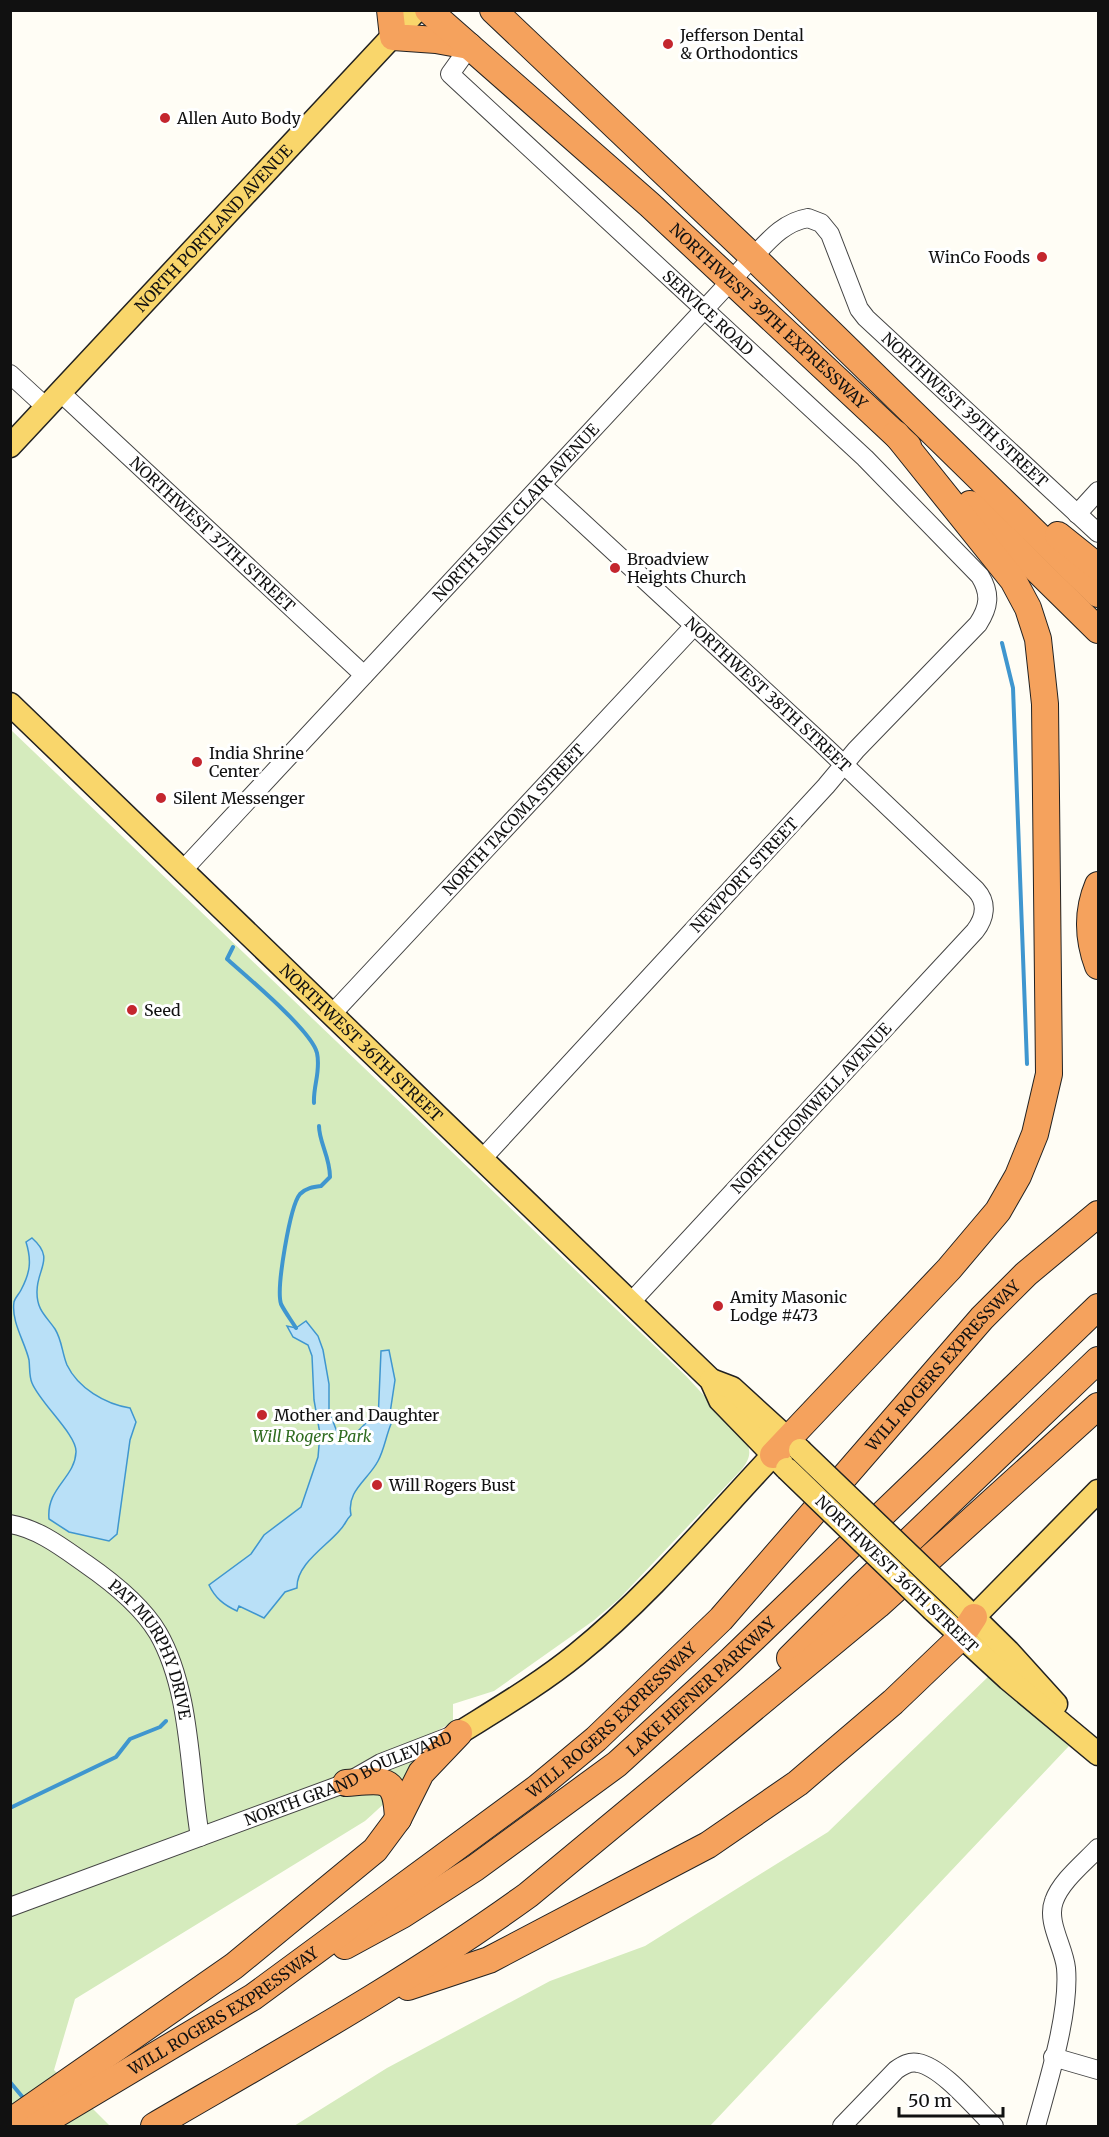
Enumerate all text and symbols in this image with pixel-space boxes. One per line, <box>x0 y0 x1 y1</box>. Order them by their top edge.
place label: Jefferson Dental & Orthodontics <box>679 25 804 63</box>
marker: Jefferson Dental & Orthodontics <box>661 37 675 51</box>
place label: Allen Auto Body <box>176 108 301 128</box>
marker: Allen Auto Body <box>158 111 172 125</box>
street label: NORTH PORTLAND AVENUE <box>130 140 297 316</box>
street label: NORTHWEST 39TH EXPRESSWAY <box>666 219 872 414</box>
place label: WinCo Foods <box>928 247 1030 267</box>
marker: WinCo Foods <box>1035 250 1049 264</box>
street label: SERVICE ROAD <box>658 266 758 360</box>
street label: NORTHWEST 39TH STREET <box>878 328 1052 491</box>
street label: NORTH SAINT CLAIR AVENUE <box>428 419 604 605</box>
street label: NORTHWEST 37TH STREET <box>126 452 299 616</box>
place label: Broadview Heights Church <box>627 549 747 587</box>
marker: Broadview Heights Church <box>608 561 622 575</box>
street label: NORTHWEST 38TH STREET <box>681 612 855 776</box>
street label: NORTH TACOMA STREET <box>438 740 589 899</box>
place label: India Shrine Center <box>209 743 304 781</box>
marker: India Shrine Center <box>190 755 204 769</box>
place label: Silent Messenger <box>173 788 305 808</box>
marker: Silent Messenger <box>154 791 168 805</box>
street label: NEWPORT STREET <box>686 814 802 936</box>
street label: NORTHWEST 36TH STREET <box>276 960 447 1126</box>
place label: Seed <box>144 1000 181 1020</box>
marker: Seed <box>125 1003 139 1017</box>
street label: NORTH CROMWELL AVENUE <box>727 1018 896 1198</box>
street label: WILL ROGERS EXPRESSWAY <box>861 1275 1025 1456</box>
place label: Amity Masonic Lodge #473 <box>729 1287 847 1325</box>
marker: Amity Masonic Lodge #473 <box>711 1299 725 1313</box>
place label: Mother and Daughter <box>274 1405 439 1425</box>
marker: Mother and Daughter <box>255 1408 269 1422</box>
park label: Will Rogers Park <box>253 1426 372 1446</box>
place label: Will Rogers Bust <box>388 1475 516 1495</box>
marker: Will Rogers Bust <box>370 1478 384 1492</box>
street label: NORTHWEST 36TH STREET <box>812 1491 982 1657</box>
street label: PAT MURPHY DRIVE <box>105 1575 195 1722</box>
street label: LAKE HEFNER PARKWAY <box>622 1612 780 1760</box>
street label: WILL ROGERS EXPRESSWAY <box>522 1638 701 1803</box>
street label: NORTH GRAND BOULEVARD <box>241 1727 455 1830</box>
street label: WILL ROGERS EXPRESSWAY <box>124 1942 323 2080</box>
scale bar <box>899 2080 1002 2118</box>
text: 50 m <box>908 2089 952 2112</box>

